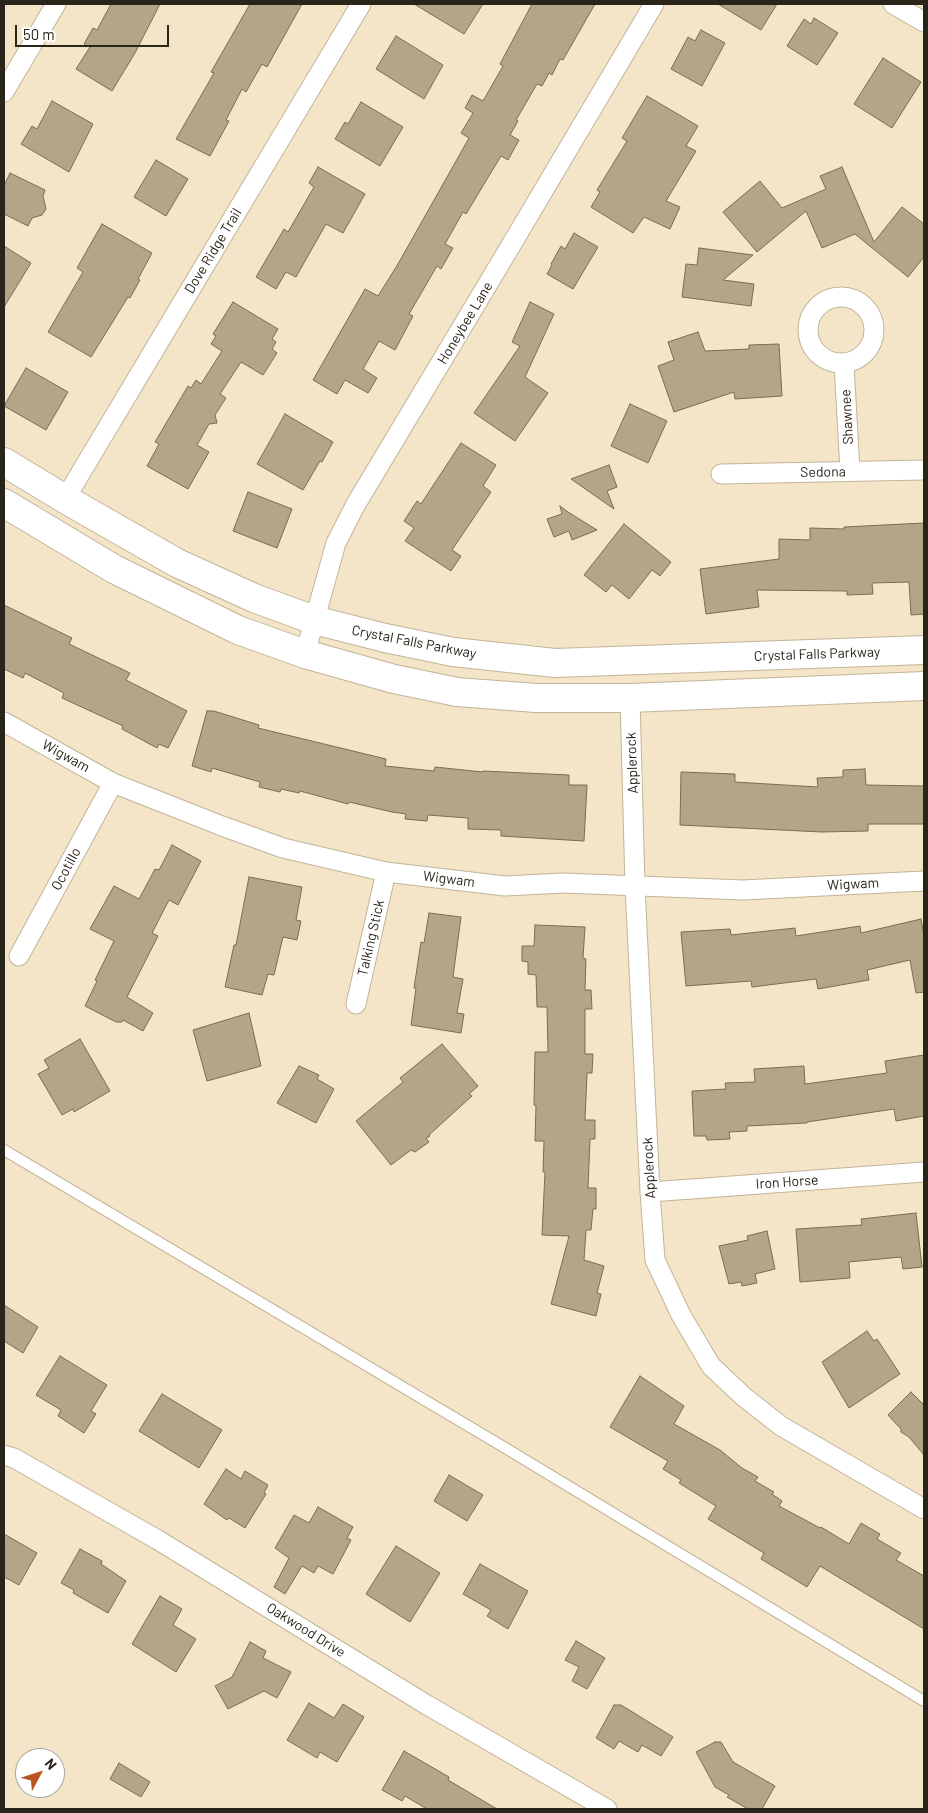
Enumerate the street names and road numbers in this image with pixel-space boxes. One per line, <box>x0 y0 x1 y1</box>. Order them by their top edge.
street label: Dove Ridge Trail <box>181 205 245 297</box>
street label: Honeybee Lane <box>434 279 496 367</box>
street label: Shawnee <box>837 389 857 445</box>
street label: Sedona <box>800 463 846 481</box>
street label: Crystal Falls Parkway <box>350 622 478 662</box>
street label: Crystal Falls Parkway <box>753 643 881 665</box>
street label: Applerock <box>623 732 641 794</box>
street label: Wigwam <box>39 736 93 776</box>
street label: Ocotillo <box>48 845 84 893</box>
street label: Wigwam <box>422 867 476 891</box>
street label: Wigwam <box>827 874 879 894</box>
street label: Talking Stick <box>354 898 388 978</box>
street label: Applerock <box>639 1137 659 1199</box>
street label: Iron Horse <box>755 1171 819 1193</box>
street label: Oakwood Drive <box>264 1599 348 1661</box>

